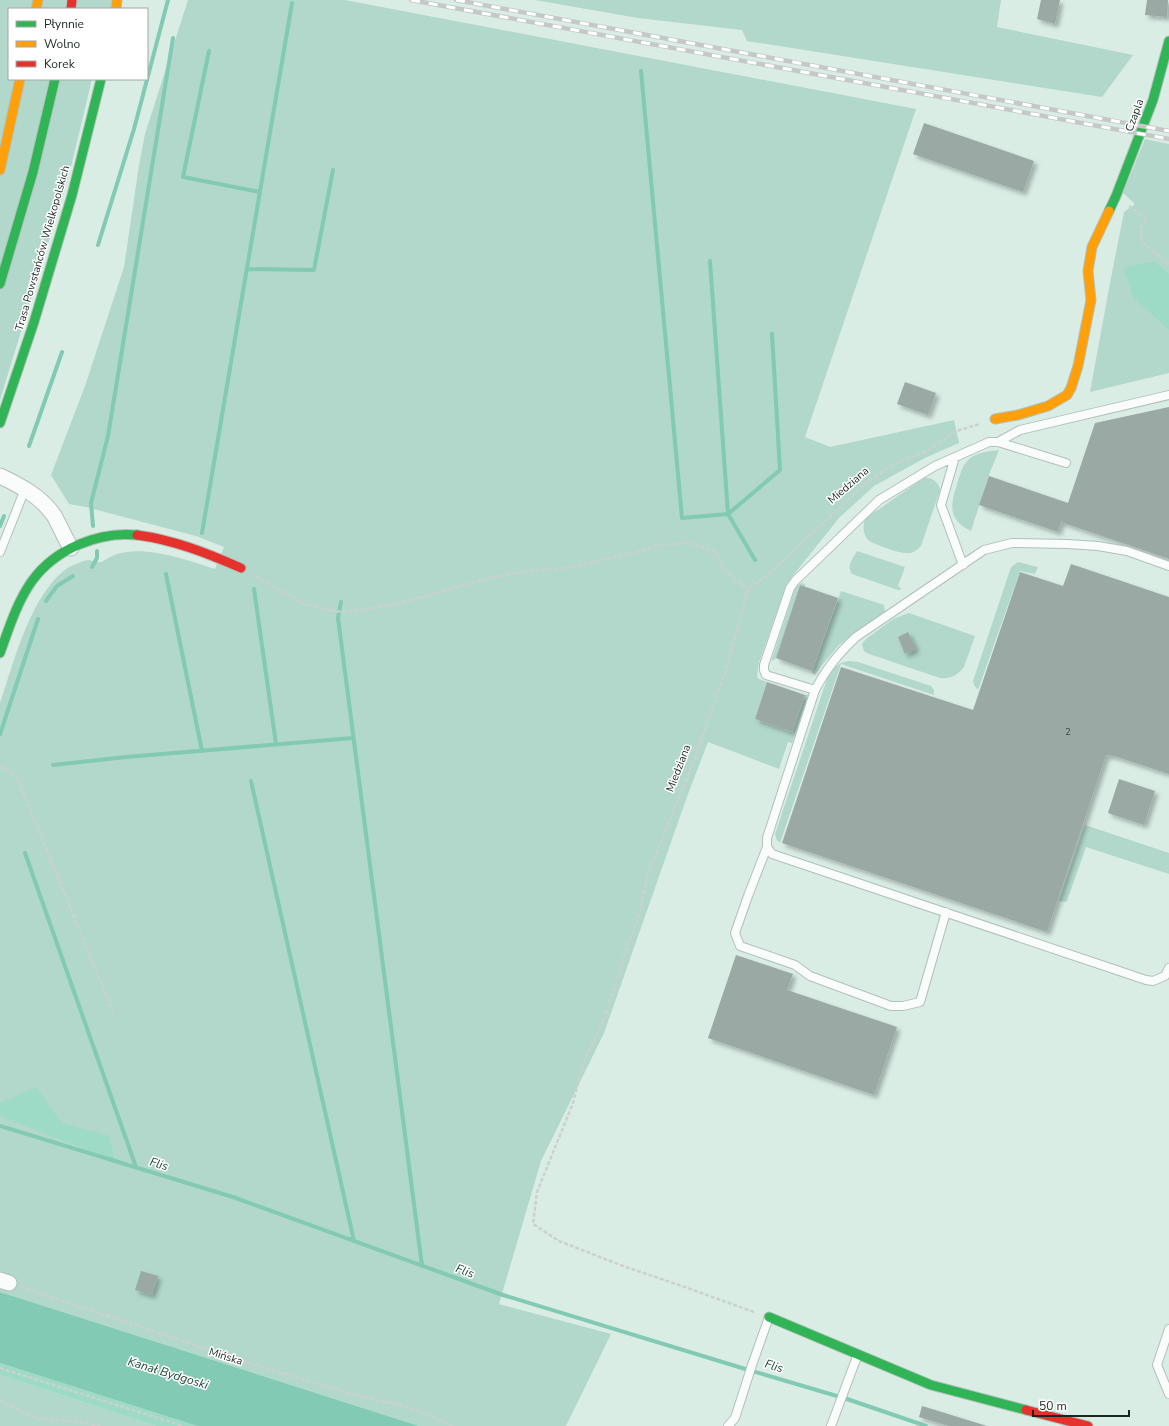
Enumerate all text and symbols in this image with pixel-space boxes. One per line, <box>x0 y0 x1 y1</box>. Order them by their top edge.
legend <box>8 8 148 80</box>
text: Płynnie <box>44 16 84 32</box>
text: Wolno <box>44 36 81 52</box>
text: Korek <box>44 56 76 72</box>
street label: Czapla <box>1122 97 1147 134</box>
street label: Trasa Powstańców Wielkopolskich <box>12 164 73 333</box>
street label: Miedziana <box>825 463 872 507</box>
house number: 2 <box>1065 726 1071 738</box>
street label: Miedziana <box>663 742 694 794</box>
water label: Flis <box>148 1154 170 1174</box>
water label: Flis <box>453 1260 477 1282</box>
street label: Mińska <box>207 1344 245 1369</box>
water label: Kanał Bydgoski <box>126 1353 210 1393</box>
water label: Flis <box>763 1356 785 1376</box>
scale bar <box>1033 1392 1129 1418</box>
text: 50 m <box>1039 1398 1067 1414</box>

